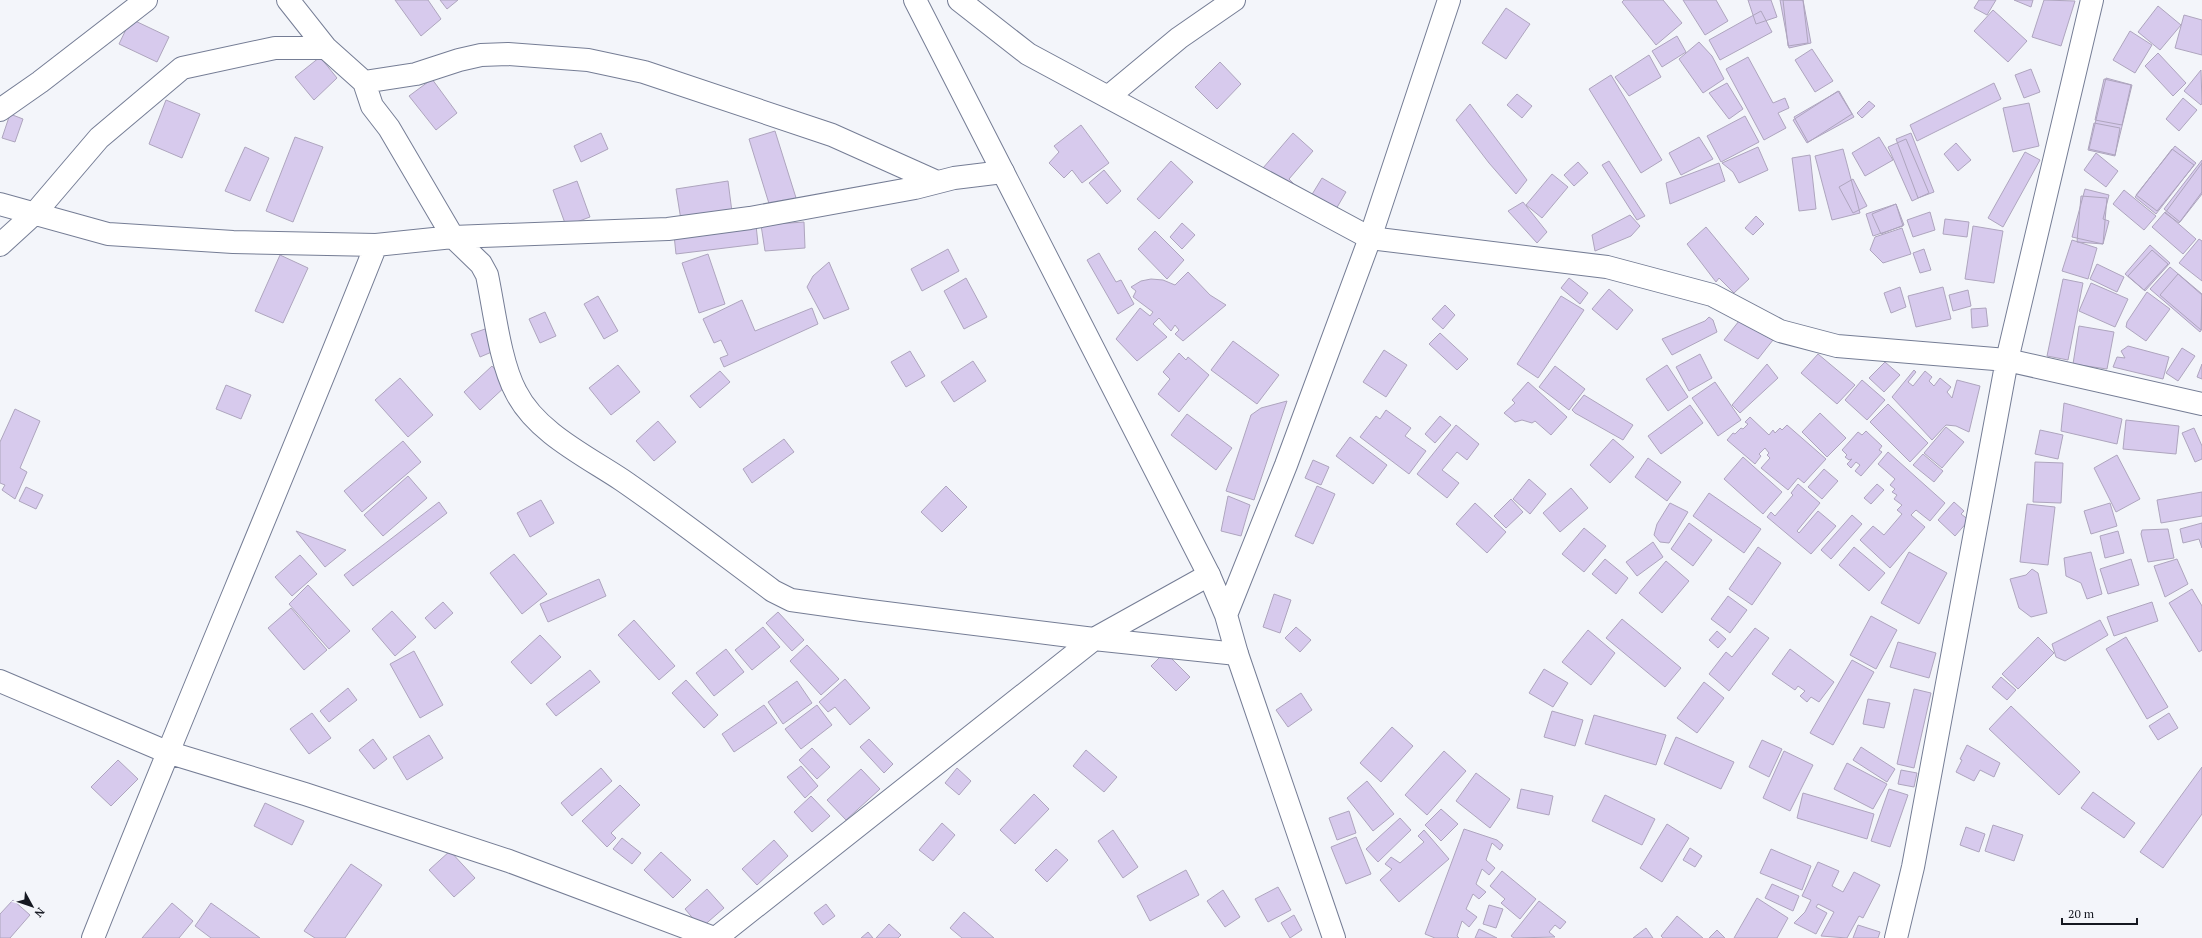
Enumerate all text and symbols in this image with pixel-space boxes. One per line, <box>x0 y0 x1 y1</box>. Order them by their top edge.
north arrow <box>12 886 52 926</box>
scale bar <box>2062 900 2137 926</box>
text: N <box>31 905 48 921</box>
text: 20 m <box>2068 906 2095 921</box>

